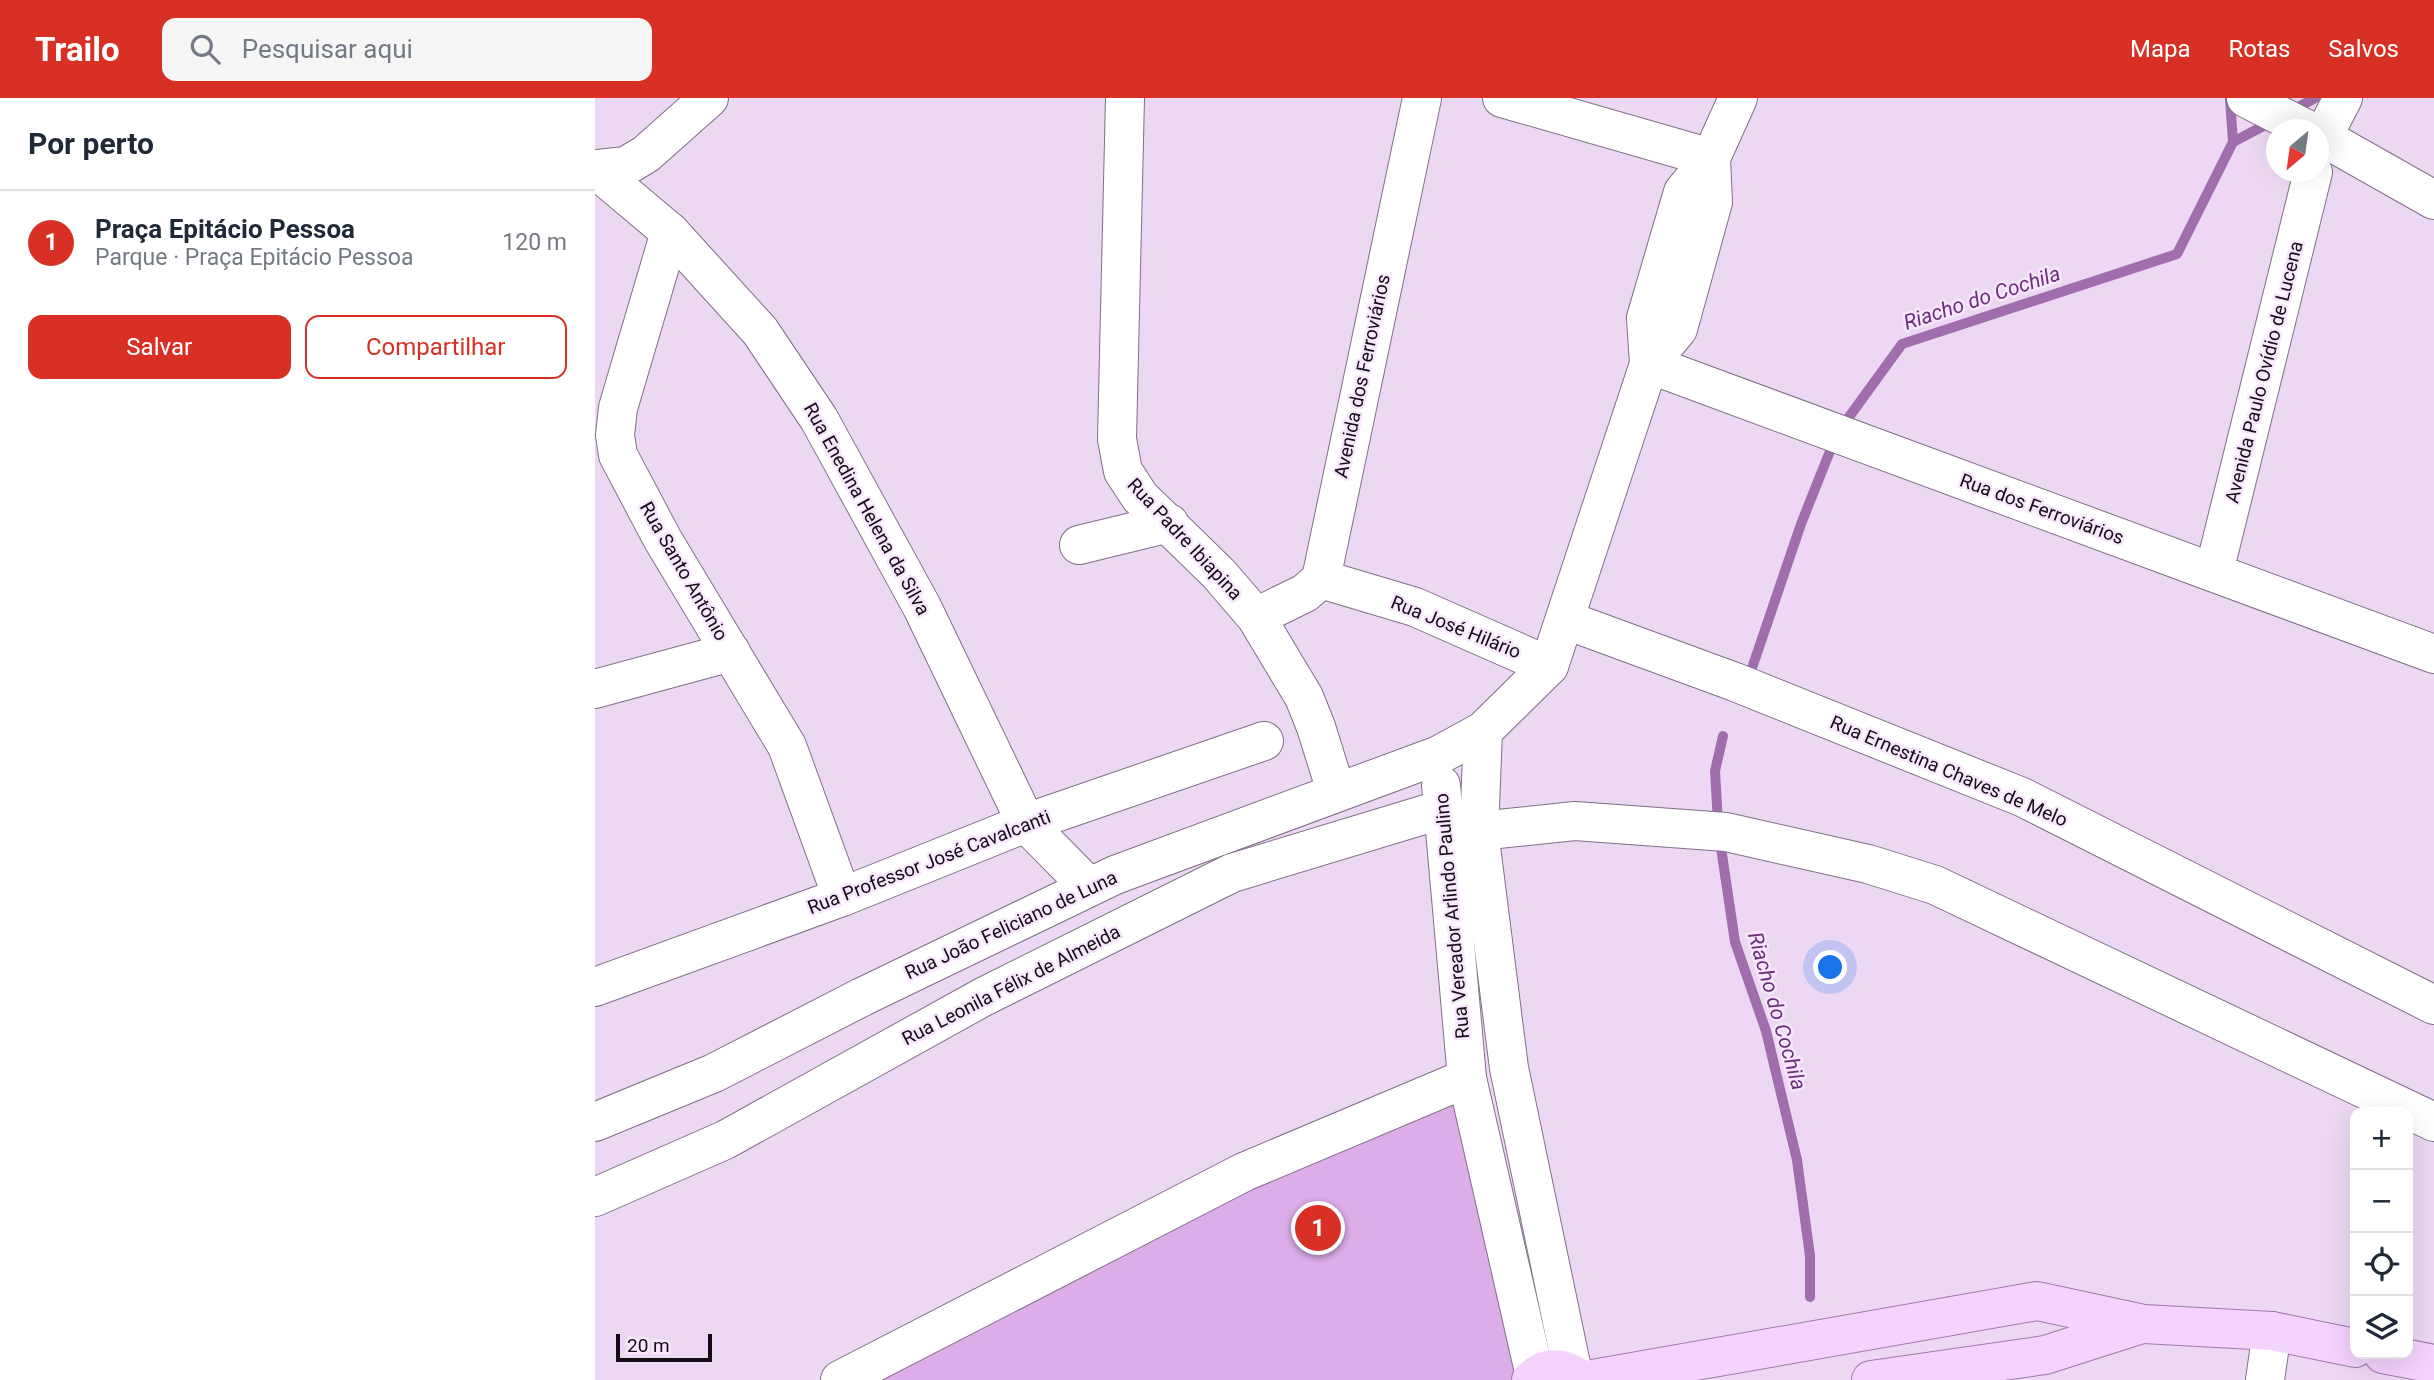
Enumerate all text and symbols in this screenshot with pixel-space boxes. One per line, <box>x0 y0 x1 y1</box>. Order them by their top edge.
search box <box>162 18 652 81</box>
text: Trailo <box>35 30 120 69</box>
icon: search <box>186 30 224 68</box>
text: Pesquisar aqui <box>242 34 413 64</box>
text: Mapa <box>2130 35 2191 63</box>
text: Rotas <box>2229 35 2290 63</box>
text: Salvos <box>2328 35 2399 63</box>
north arrow <box>2266 119 2329 182</box>
text: Por perto <box>28 126 154 161</box>
text: Praça Epitácio Pessoa <box>95 214 355 244</box>
text: 1 <box>44 229 58 256</box>
text: 120 m <box>502 229 567 256</box>
street label: Avenida Paulo Ovídio de Lucena <box>2220 239 2308 505</box>
text: Parque · Praça Epitácio Pessoa <box>95 244 413 271</box>
water label: Riacho do Cochila <box>1901 261 2063 335</box>
street label: Avenida dos Ferroviários <box>1329 272 1395 480</box>
button: Salvar <box>28 315 291 379</box>
button: Compartilhar <box>305 315 567 379</box>
street label: Rua Enedina Helena da Silva <box>799 399 935 619</box>
street label: Rua dos Ferroviários <box>1957 469 2127 549</box>
street label: Rua Padre Ibiapina <box>1123 473 1247 605</box>
street label: Rua Santo Antônio <box>635 497 733 645</box>
street label: Rua José Hilário <box>1388 590 1524 664</box>
street label: Rua Ernestina Chaves de Melo <box>1827 710 2071 832</box>
street label: Rua Vereador Arlindo Paulino <box>1430 792 1474 1040</box>
street label: Rua Professor José Cavalcanti <box>804 805 1054 919</box>
street label: Rua João Feliciano de Luna <box>901 866 1121 984</box>
street label: Rua Leonila Félix de Almeida <box>898 920 1124 1050</box>
water label: Riacho do Cochila <box>1743 929 1811 1093</box>
your location <box>1813 950 1847 984</box>
map controls <box>2350 1107 2413 1359</box>
button: + <box>2350 1107 2413 1170</box>
button: − <box>2350 1170 2413 1233</box>
pin: 1 <box>1295 1202 1341 1254</box>
button: locate <box>2350 1233 2413 1296</box>
button: layers <box>2350 1296 2413 1359</box>
scale bar <box>616 1331 712 1363</box>
text: 20 m <box>627 1334 670 1357</box>

